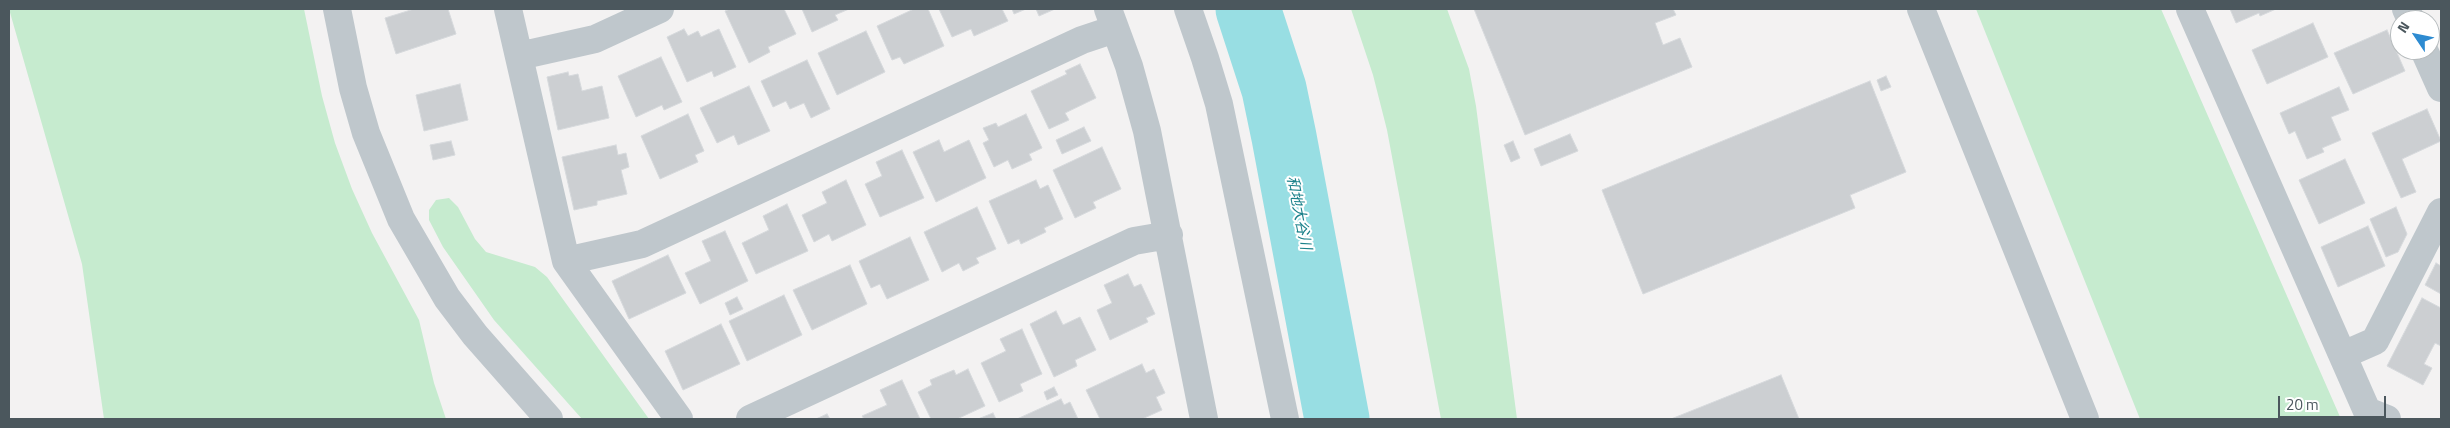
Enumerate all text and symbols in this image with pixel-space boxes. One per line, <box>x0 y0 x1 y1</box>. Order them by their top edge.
north arrow <box>2390 10 2440 60</box>
text: N <box>2392 17 2414 37</box>
water label: 和地大谷川 <box>1282 174 1314 252</box>
scale bar <box>2280 386 2388 418</box>
text: 20 m <box>2286 393 2319 416</box>

